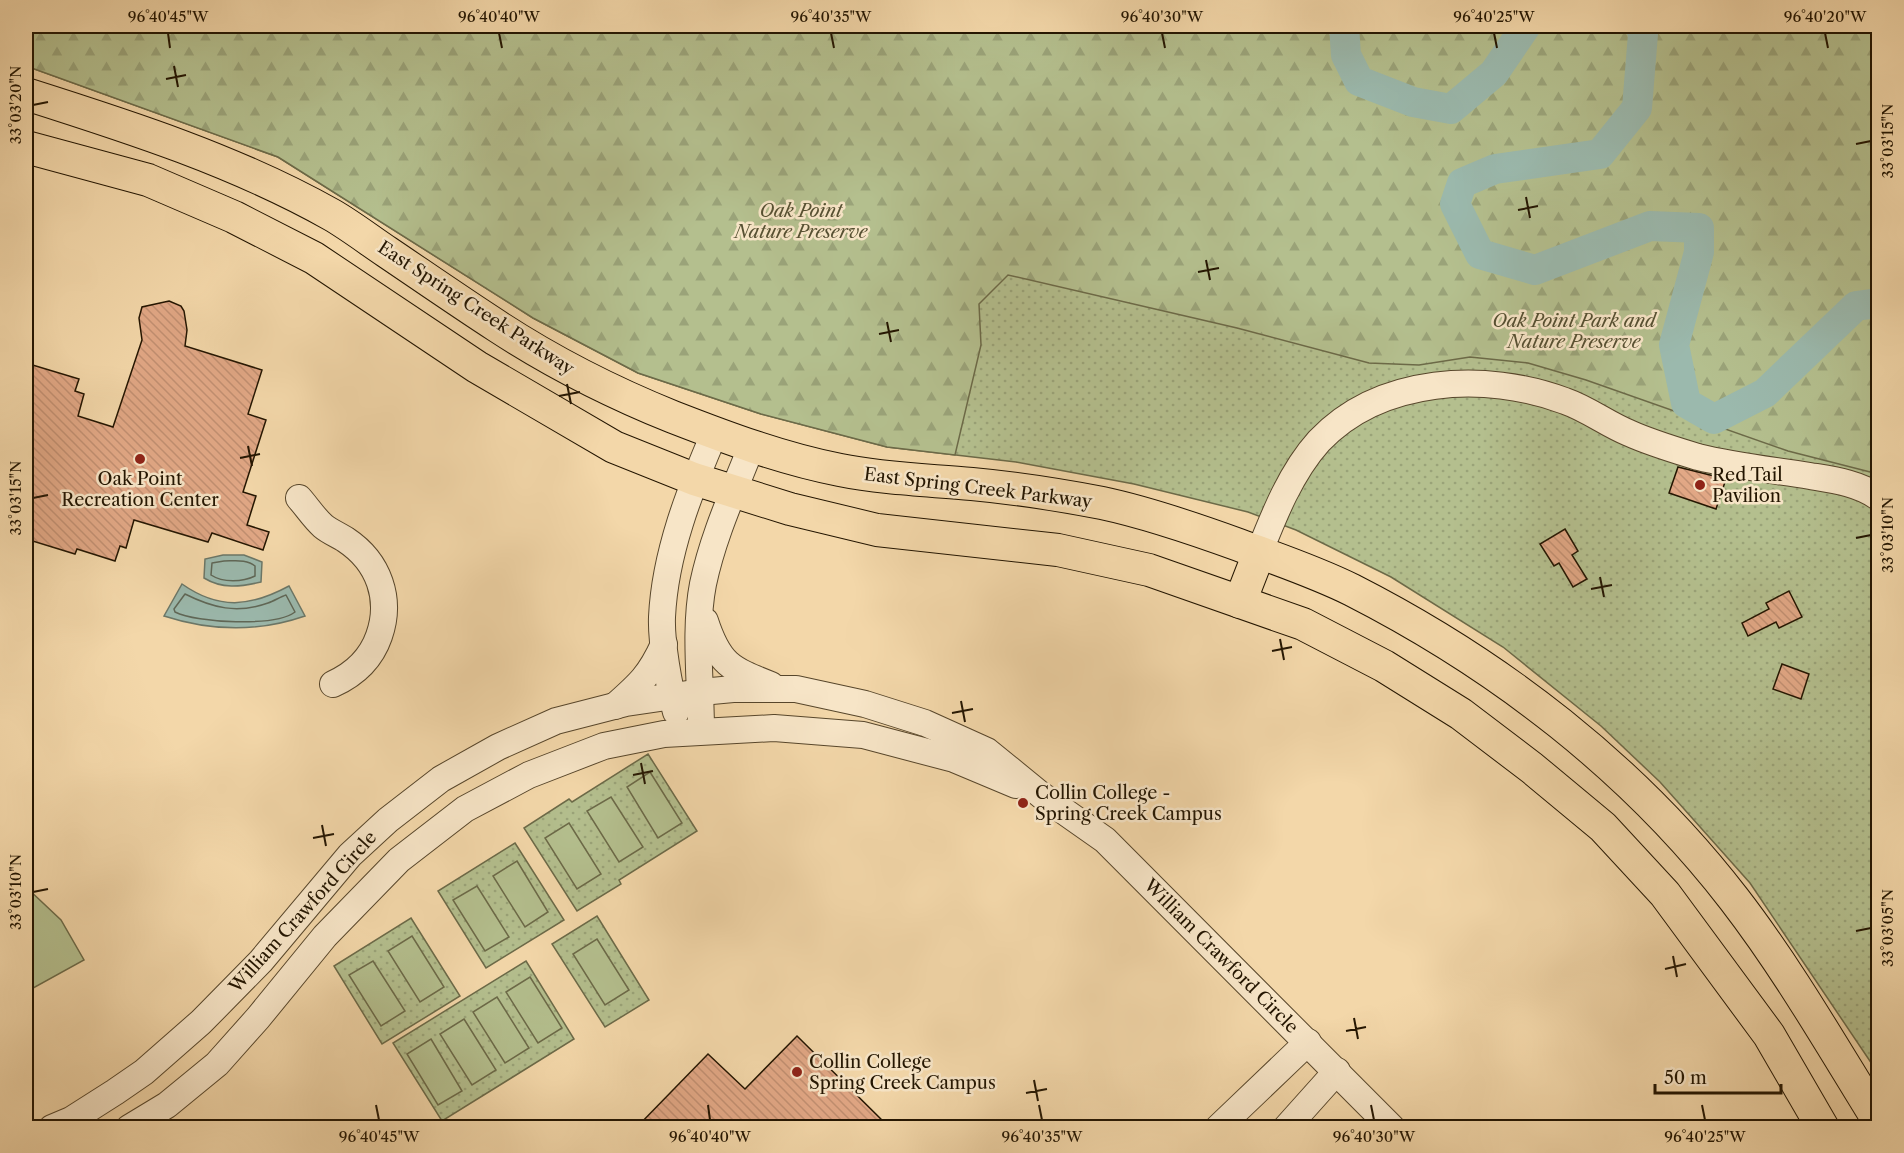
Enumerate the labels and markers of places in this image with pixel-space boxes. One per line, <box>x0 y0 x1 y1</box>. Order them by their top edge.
marker: Oak Point Recreation Center <box>133 452 147 466</box>
place label: Red Tail Pavilion <box>1712 464 1783 507</box>
place label: Oak Point Recreation Center <box>61 468 219 511</box>
marker: Red Tail Pavilion <box>1693 478 1707 492</box>
place label: Collin College - Spring Creek Campus <box>1035 782 1222 825</box>
marker: Collin College - Spring Creek Campus <box>1016 796 1030 810</box>
place label: Collin College Spring Creek Campus <box>809 1051 996 1094</box>
marker: Collin College Spring Creek Campus <box>790 1065 804 1079</box>

